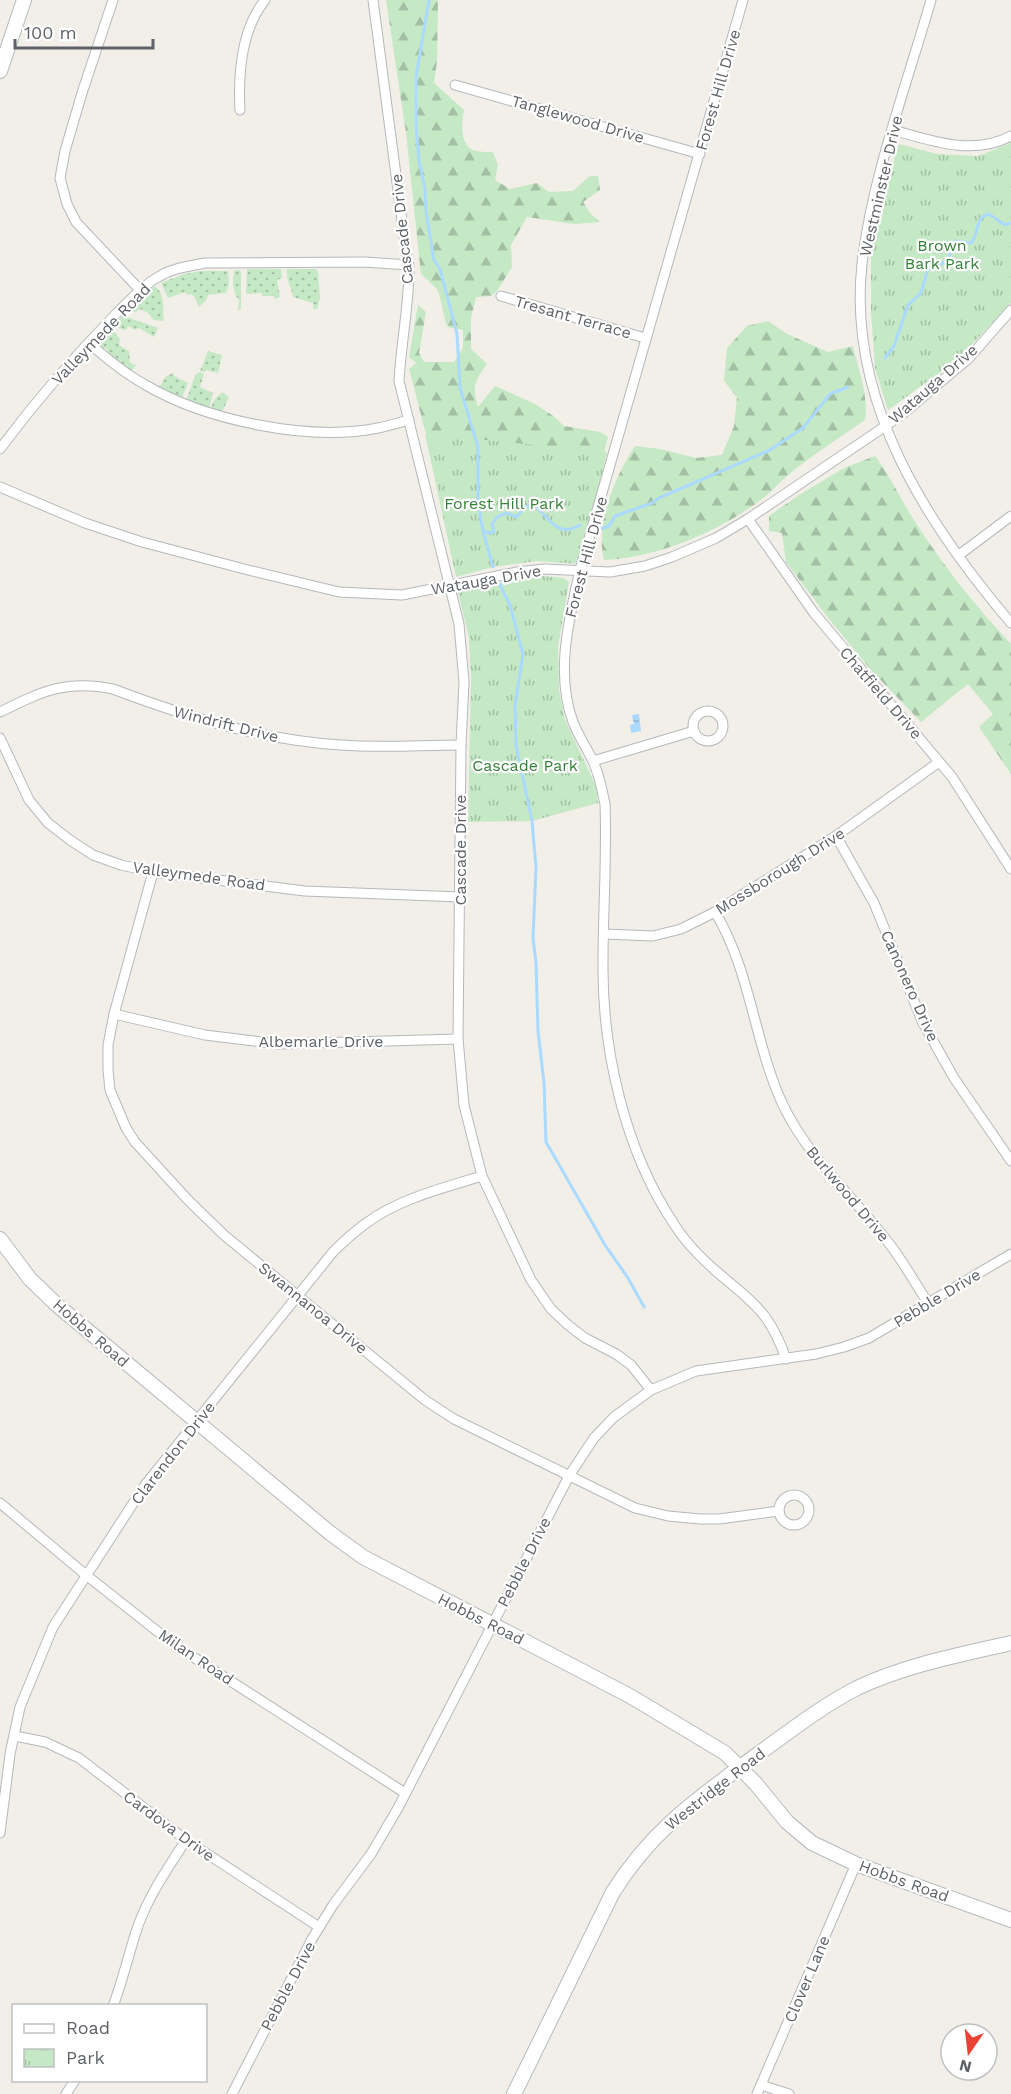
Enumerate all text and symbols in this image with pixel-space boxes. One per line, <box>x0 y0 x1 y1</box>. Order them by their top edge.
scale bar <box>15 12 153 50</box>
text: 100 m <box>24 22 77 43</box>
street label: Forest Hill Drive <box>692 27 744 153</box>
street label: Tanglewood Drive <box>510 91 646 147</box>
street label: Westminster Drive <box>856 114 906 258</box>
street label: Cascade Drive <box>387 173 417 285</box>
park label: Brown Bark Park <box>905 236 979 273</box>
street label: Valleymede Road <box>48 279 154 389</box>
street label: Tresant Terrace <box>513 291 633 343</box>
street label: Watauga Drive <box>885 340 981 428</box>
park label: Forest Hill Park <box>444 494 564 513</box>
street label: Forest Hill Drive <box>561 494 611 620</box>
street label: Watauga Drive <box>429 561 543 599</box>
street label: Chatfield Drive <box>836 643 926 743</box>
street label: Windrift Drive <box>171 702 281 746</box>
park label: Cascade Park <box>472 756 578 775</box>
street label: Cascade Drive <box>451 795 470 906</box>
street label: Mossborough Drive <box>712 823 848 919</box>
street label: Valleymede Road <box>132 857 266 895</box>
street label: Canonero Drive <box>877 927 943 1045</box>
street label: Albemarle Drive <box>259 1032 383 1051</box>
street label: Burlwood Drive <box>802 1142 894 1246</box>
street label: Swannanoa Drive <box>255 1258 371 1358</box>
street label: Pebble Drive <box>890 1265 984 1331</box>
street label: Hobbs Road <box>49 1295 133 1371</box>
street label: Clarendon Drive <box>127 1398 219 1508</box>
street label: Pebble Drive <box>493 1514 555 1610</box>
street label: Hobbs Road <box>435 1589 527 1649</box>
street label: Milan Road <box>155 1625 237 1689</box>
street label: Westridge Road <box>661 1744 769 1834</box>
street label: Cardova Drive <box>120 1787 218 1865</box>
street label: Hobbs Road <box>856 1856 952 1906</box>
street label: Clover Lane <box>780 1933 834 2025</box>
street label: Pebble Drive <box>257 1938 319 2034</box>
legend <box>12 2004 207 2082</box>
text: Road <box>66 2017 110 2038</box>
north arrow <box>939 2022 999 2082</box>
text: Park <box>66 2047 105 2068</box>
text: N <box>957 2055 974 2077</box>

